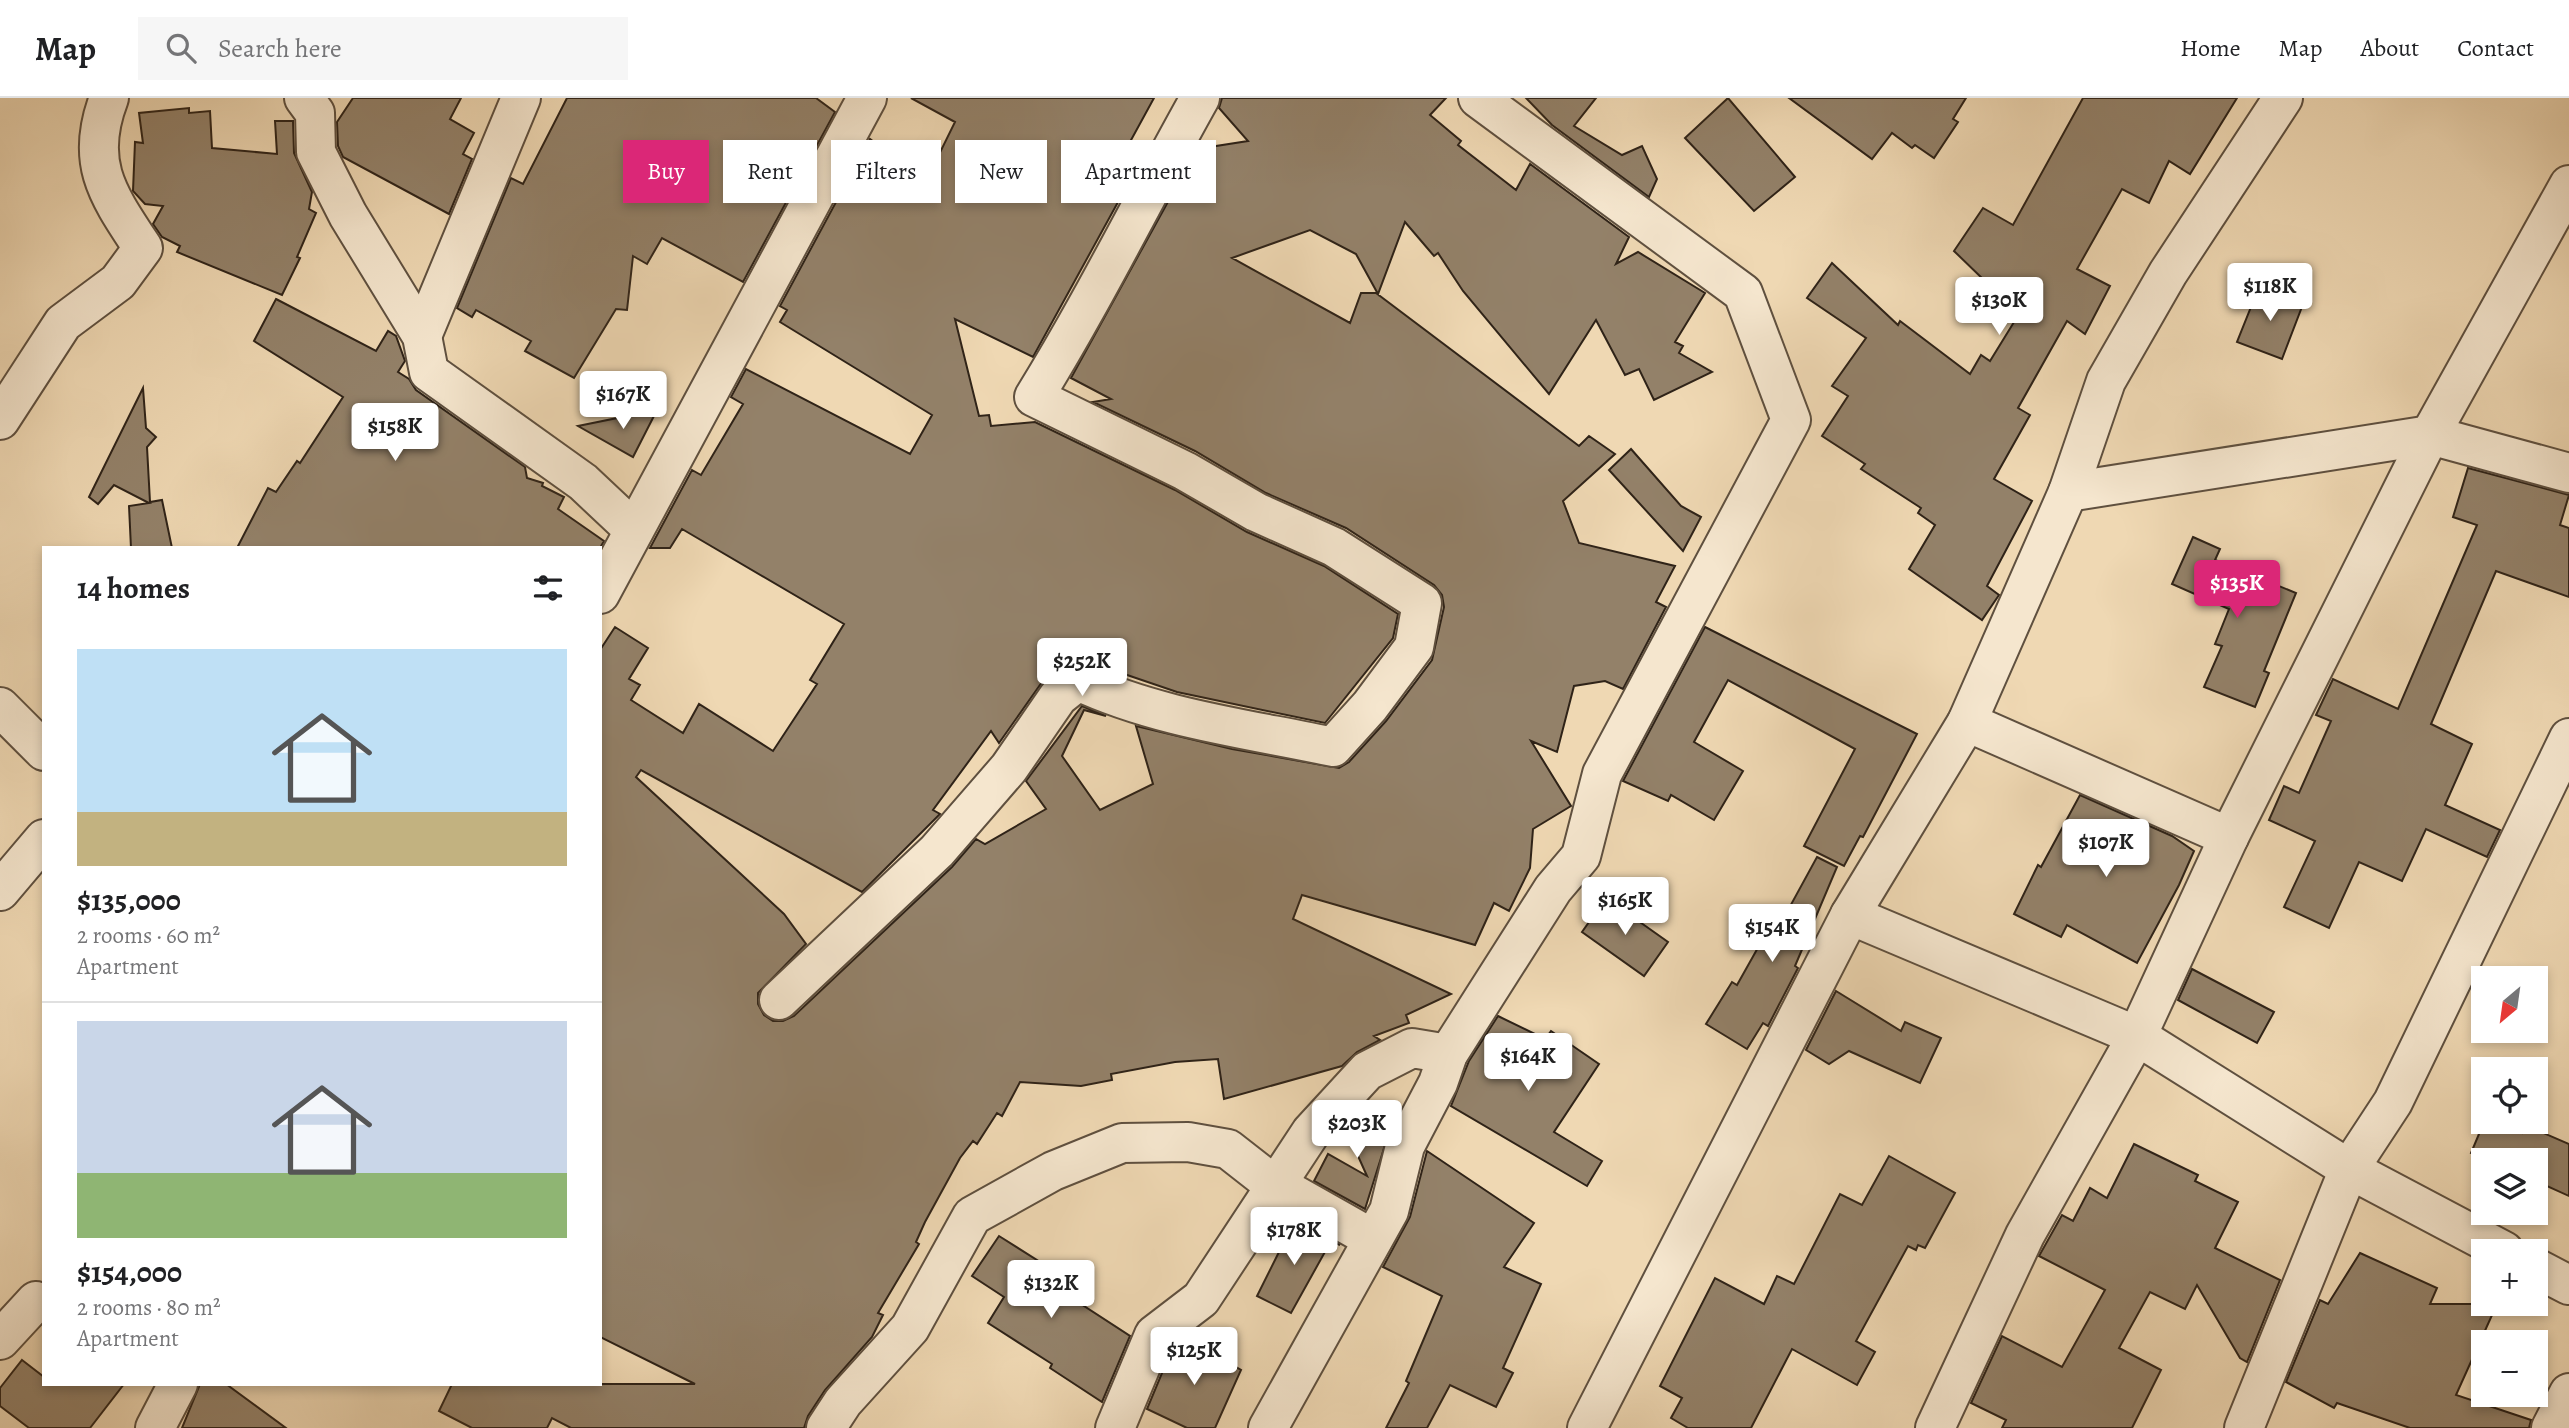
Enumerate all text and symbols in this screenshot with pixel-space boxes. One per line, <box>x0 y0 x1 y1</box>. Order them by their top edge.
search box <box>138 17 628 80</box>
text: Map <box>35 26 96 71</box>
icon: search <box>162 29 200 67</box>
text: Search here <box>218 31 342 66</box>
text: Home <box>2180 32 2241 64</box>
text: Map <box>2279 32 2323 64</box>
text: About <box>2361 32 2419 64</box>
text: Contact <box>2457 32 2534 64</box>
chip: Buy <box>623 140 709 203</box>
chip: Rent <box>723 140 817 203</box>
chip: Filters <box>831 140 941 203</box>
chip: New <box>955 140 1047 203</box>
chip: Apartment <box>1061 140 1216 203</box>
pin: $118K <box>2221 264 2319 323</box>
text: $118K <box>2243 270 2297 301</box>
pin: $130K <box>1950 278 2048 337</box>
text: $130K <box>1971 284 2027 315</box>
pin: $167K <box>574 372 672 431</box>
text: $167K <box>596 378 650 409</box>
pin: $158K <box>346 404 444 463</box>
text: $158K <box>368 410 422 441</box>
pin: $135K <box>2188 560 2286 620</box>
text: $135K <box>2210 567 2264 598</box>
text: 14 homes <box>77 568 190 608</box>
icon: filters <box>529 569 567 607</box>
pin: $252K <box>1033 638 1131 698</box>
text: $252K <box>1053 645 1111 676</box>
icon: home <box>259 695 385 821</box>
pin: $107K <box>2057 820 2155 879</box>
text: $107K <box>2078 826 2134 857</box>
pin: $165K <box>1576 878 1674 937</box>
text: $135,000 <box>77 880 181 920</box>
text: $165K <box>1598 884 1652 915</box>
pin: $154K <box>1723 904 1821 964</box>
text: $154K <box>1745 911 1799 942</box>
text: 2 rooms · 60 m² <box>77 920 220 951</box>
text: Apartment <box>77 951 179 982</box>
north arrow <box>2471 966 2548 1043</box>
map controls <box>2471 966 2548 1407</box>
pin: $164K <box>1479 1034 1577 1093</box>
text: $164K <box>1500 1040 1556 1071</box>
button: locate <box>2471 1057 2548 1134</box>
icon: home <box>259 1067 385 1193</box>
pin: $203K <box>1308 1100 1406 1160</box>
text: $203K <box>1328 1107 1386 1138</box>
button: layers <box>2471 1148 2548 1225</box>
pin: $178K <box>1245 1208 1343 1267</box>
text: $178K <box>1267 1214 1321 1245</box>
button: + <box>2471 1239 2548 1316</box>
text: $154,000 <box>77 1252 182 1292</box>
pin: $132K <box>1002 1260 1100 1320</box>
text: $132K <box>1023 1267 1079 1298</box>
text: 2 rooms · 80 m² <box>77 1292 221 1323</box>
text: Apartment <box>77 1323 179 1354</box>
pin: $125K <box>1145 1328 1243 1387</box>
button: − <box>2471 1330 2548 1407</box>
text: $125K <box>1167 1334 1222 1365</box>

